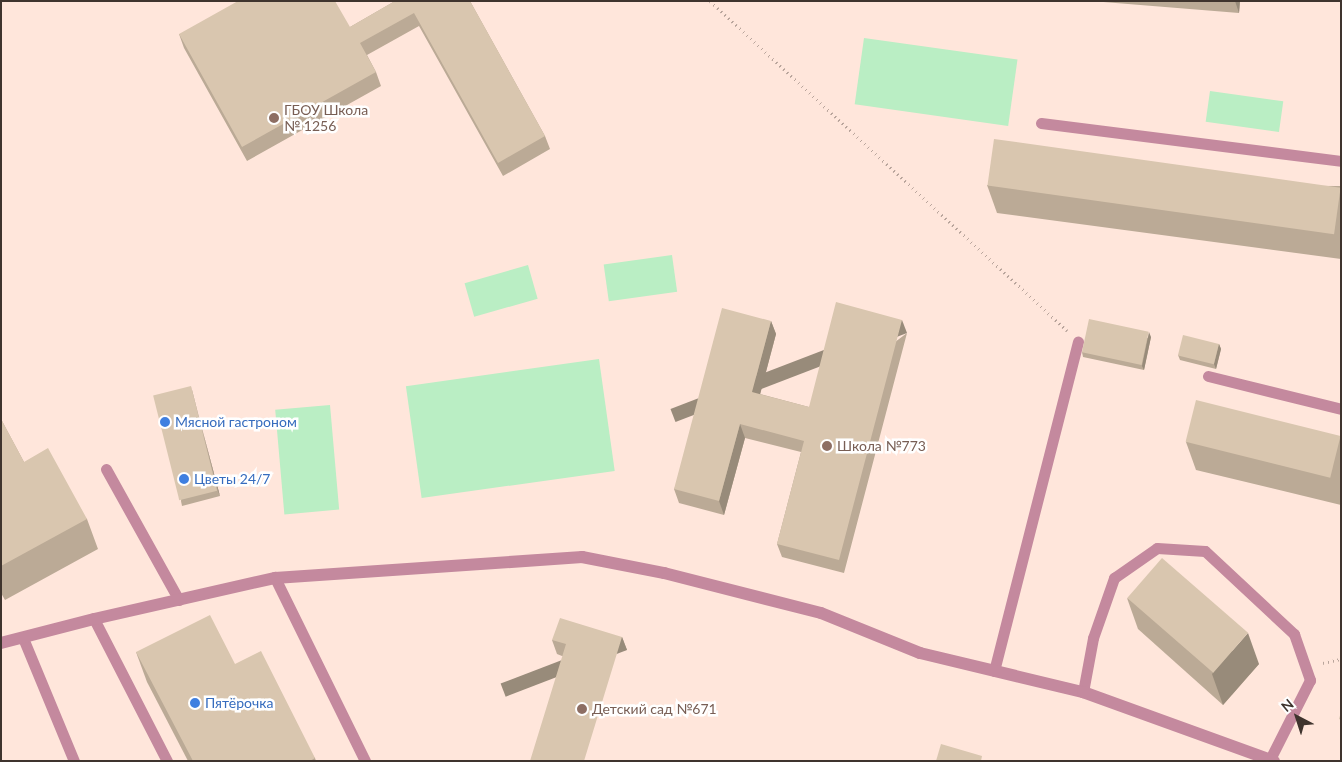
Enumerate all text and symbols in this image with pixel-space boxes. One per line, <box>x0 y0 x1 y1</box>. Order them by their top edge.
place label: ГБОУ Школа № 1256 <box>284 102 368 134</box>
marker: ГБОУ Школа № 1256 <box>268 112 280 124</box>
place label: Мясной гастроном <box>175 414 297 430</box>
marker: Мясной гастроном <box>159 416 171 428</box>
place label: Школа №773 <box>837 438 926 454</box>
marker: Школа №773 <box>821 440 833 452</box>
place label: Цветы 24/7 <box>194 471 270 487</box>
marker: Цветы 24/7 <box>178 473 190 485</box>
north arrow <box>1272 692 1322 742</box>
place label: Пятёрочка <box>205 695 273 711</box>
text: N <box>1277 695 1297 715</box>
marker: Пятёрочка <box>189 697 201 709</box>
place label: Детский сад №671 <box>592 701 717 717</box>
marker: Детский сад №671 <box>576 703 588 715</box>

